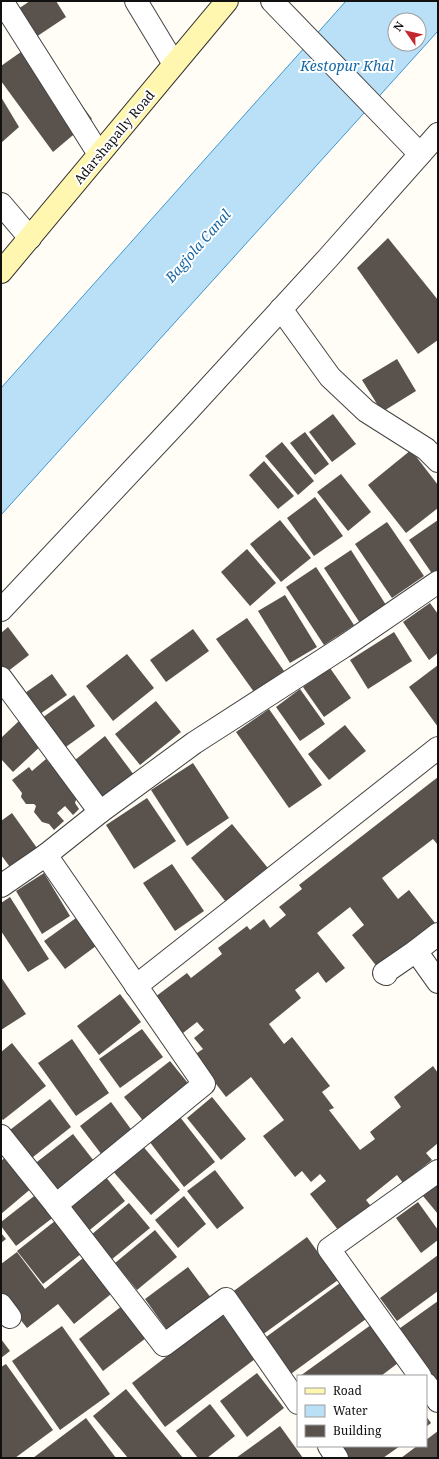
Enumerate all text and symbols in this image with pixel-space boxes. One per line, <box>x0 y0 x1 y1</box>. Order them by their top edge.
north arrow <box>387 12 427 52</box>
text: N <box>390 18 407 34</box>
water label: Kestopur Khal <box>299 56 394 75</box>
street label: Adarshapally Road <box>69 86 159 188</box>
water label: Bagjola Canal <box>160 205 235 287</box>
legend <box>297 1375 427 1447</box>
text: Road <box>333 1382 363 1399</box>
text: Water <box>333 1402 368 1419</box>
text: Building <box>333 1422 382 1439</box>

